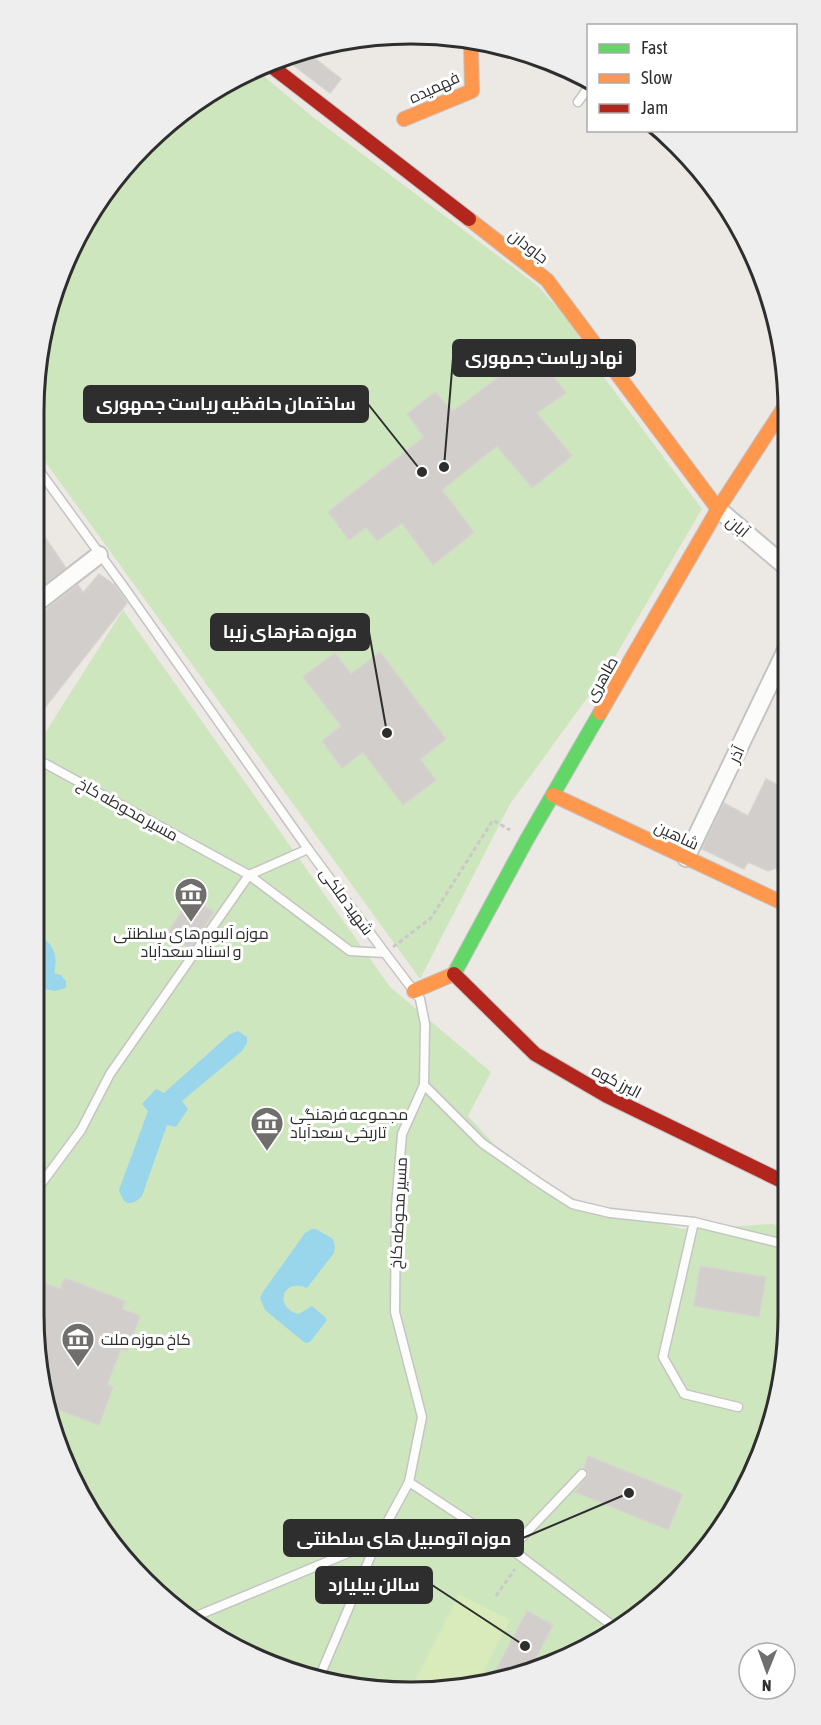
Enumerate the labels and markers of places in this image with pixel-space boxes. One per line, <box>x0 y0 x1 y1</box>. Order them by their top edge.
callout: نهاد ریاست جمهوری <box>453 340 635 376</box>
callout: ساختمان حافظیه ریاست جمهوری <box>84 386 368 422</box>
callout: موزه هنرهای زیبا <box>211 614 369 650</box>
museum icon: موزه آلبوم‌های سلطنتی و اسناد سعدآباد <box>173 876 209 923</box>
place label: موزه آلبوم‌های سلطنتی و اسناد سعدآباد <box>113 924 269 961</box>
museum icon: مجموعه فرهنگی تاریخی سعدآباد <box>249 1105 285 1152</box>
place label: مجموعه فرهنگی تاریخی سعدآباد <box>290 1105 408 1143</box>
museum icon: کاخ موزه ملت <box>60 1321 96 1368</box>
place label: کاخ موزه ملت <box>101 1330 191 1351</box>
callout: موزه اتومبیل های سلطنتی <box>284 1520 523 1556</box>
callout: سالن بیلیارد <box>316 1567 432 1603</box>

